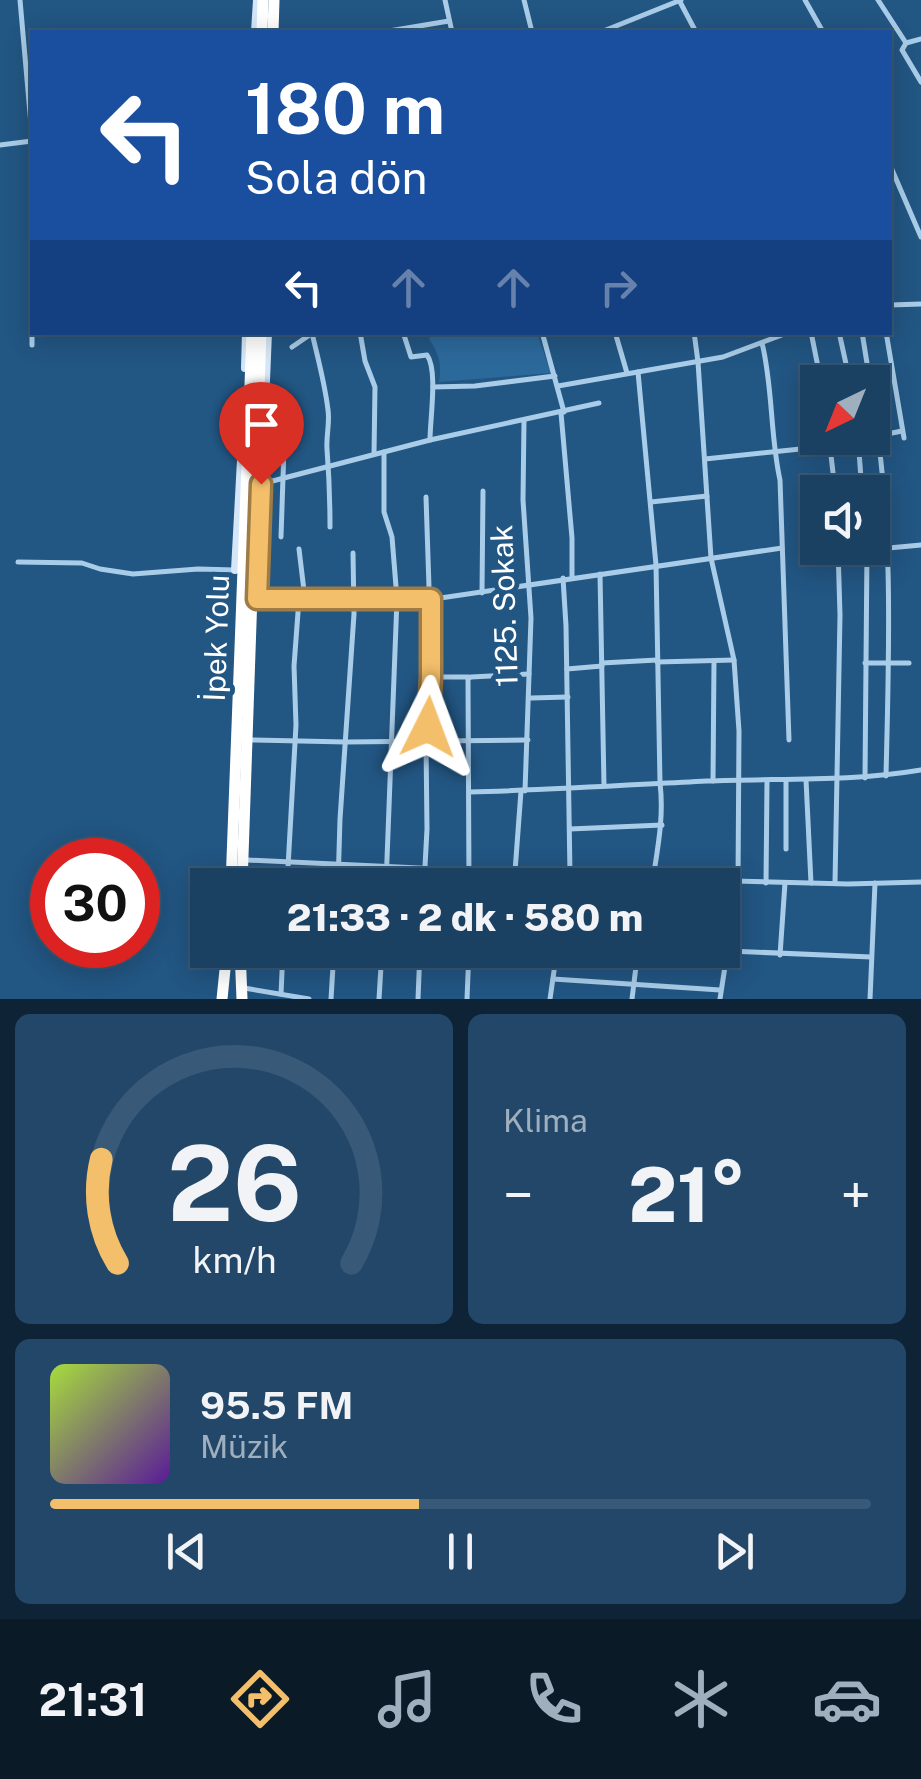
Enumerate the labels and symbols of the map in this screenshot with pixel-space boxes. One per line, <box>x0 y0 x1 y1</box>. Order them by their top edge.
north arrow <box>800 365 890 455</box>
pin <box>219 382 304 485</box>
street label: 1125. Sokak <box>483 524 525 688</box>
street label: İpek Yolu <box>196 574 236 702</box>
position arrow <box>376 675 480 779</box>
speed limit sign: 30 <box>30 838 160 968</box>

